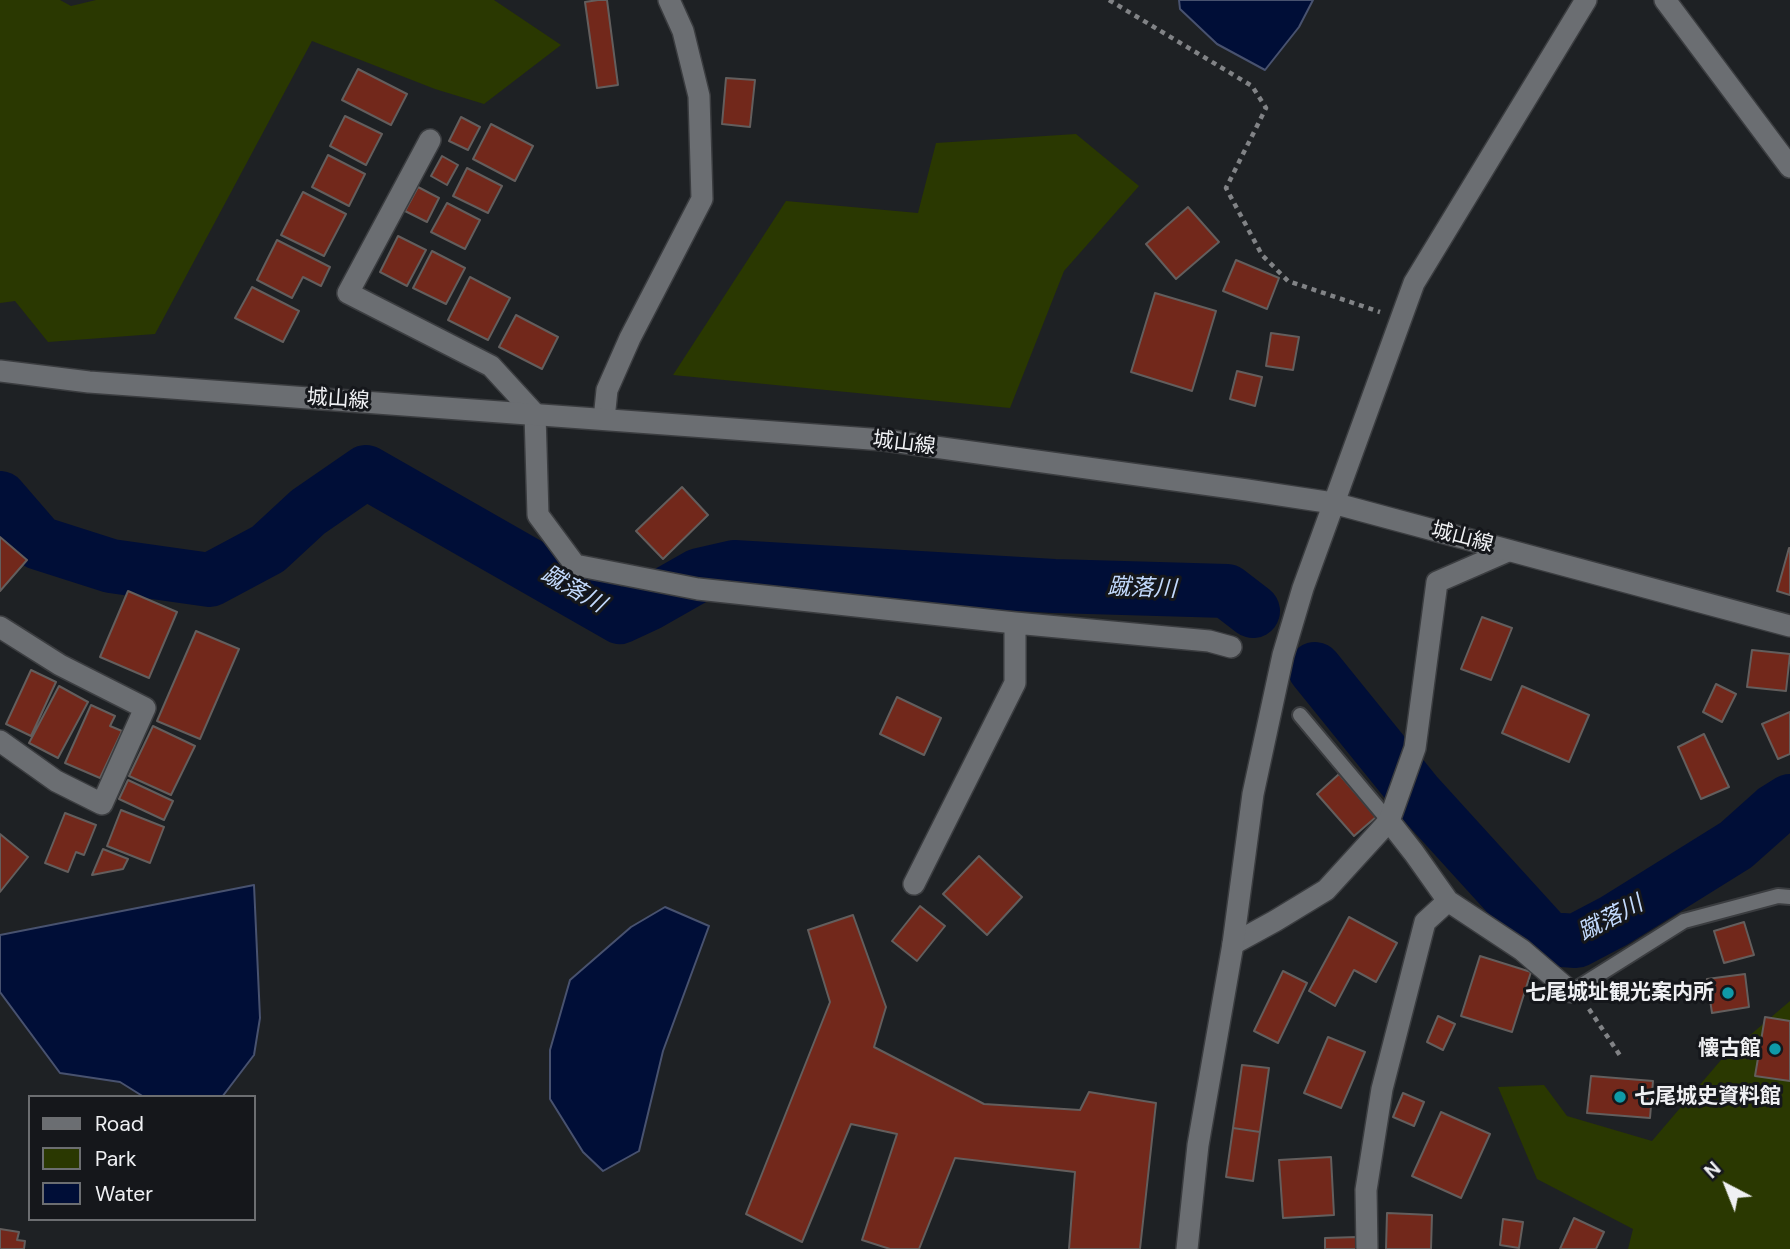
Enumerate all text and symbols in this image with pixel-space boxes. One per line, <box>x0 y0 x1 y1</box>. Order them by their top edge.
street label: 城山線 <box>306 385 370 415</box>
street label: 城山線 <box>871 428 937 460</box>
street label: 城山線 <box>1428 518 1496 558</box>
water label: 蹴落川 <box>536 561 610 619</box>
water label: 蹴落川 <box>1107 574 1177 604</box>
water label: 蹴落川 <box>1574 891 1648 947</box>
place label: 七尾城址観光案内所 <box>1525 980 1714 1006</box>
marker: 七尾城址観光案内所 <box>1720 985 1736 1001</box>
place label: 懐古館 <box>1698 1036 1761 1062</box>
marker: 懐古館 <box>1767 1041 1783 1057</box>
place label: 七尾城史資料館 <box>1634 1084 1781 1110</box>
marker: 七尾城史資料館 <box>1612 1089 1628 1105</box>
legend <box>28 1095 256 1221</box>
text: Road <box>95 1110 144 1138</box>
text: Park <box>95 1145 136 1173</box>
north arrow <box>1692 1151 1762 1221</box>
text: N <box>1699 1156 1726 1184</box>
text: Water <box>95 1180 153 1208</box>

